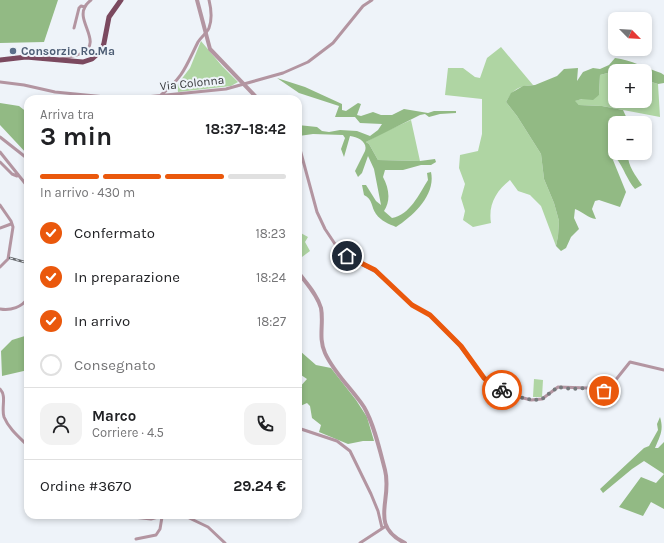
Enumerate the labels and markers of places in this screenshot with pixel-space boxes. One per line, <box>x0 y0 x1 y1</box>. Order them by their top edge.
place label: Consorzio Ro.Ma <box>21 44 115 58</box>
marker: Consorzio Ro.Ma <box>8 46 18 56</box>
pin <box>330 239 364 273</box>
pin <box>587 374 621 408</box>

